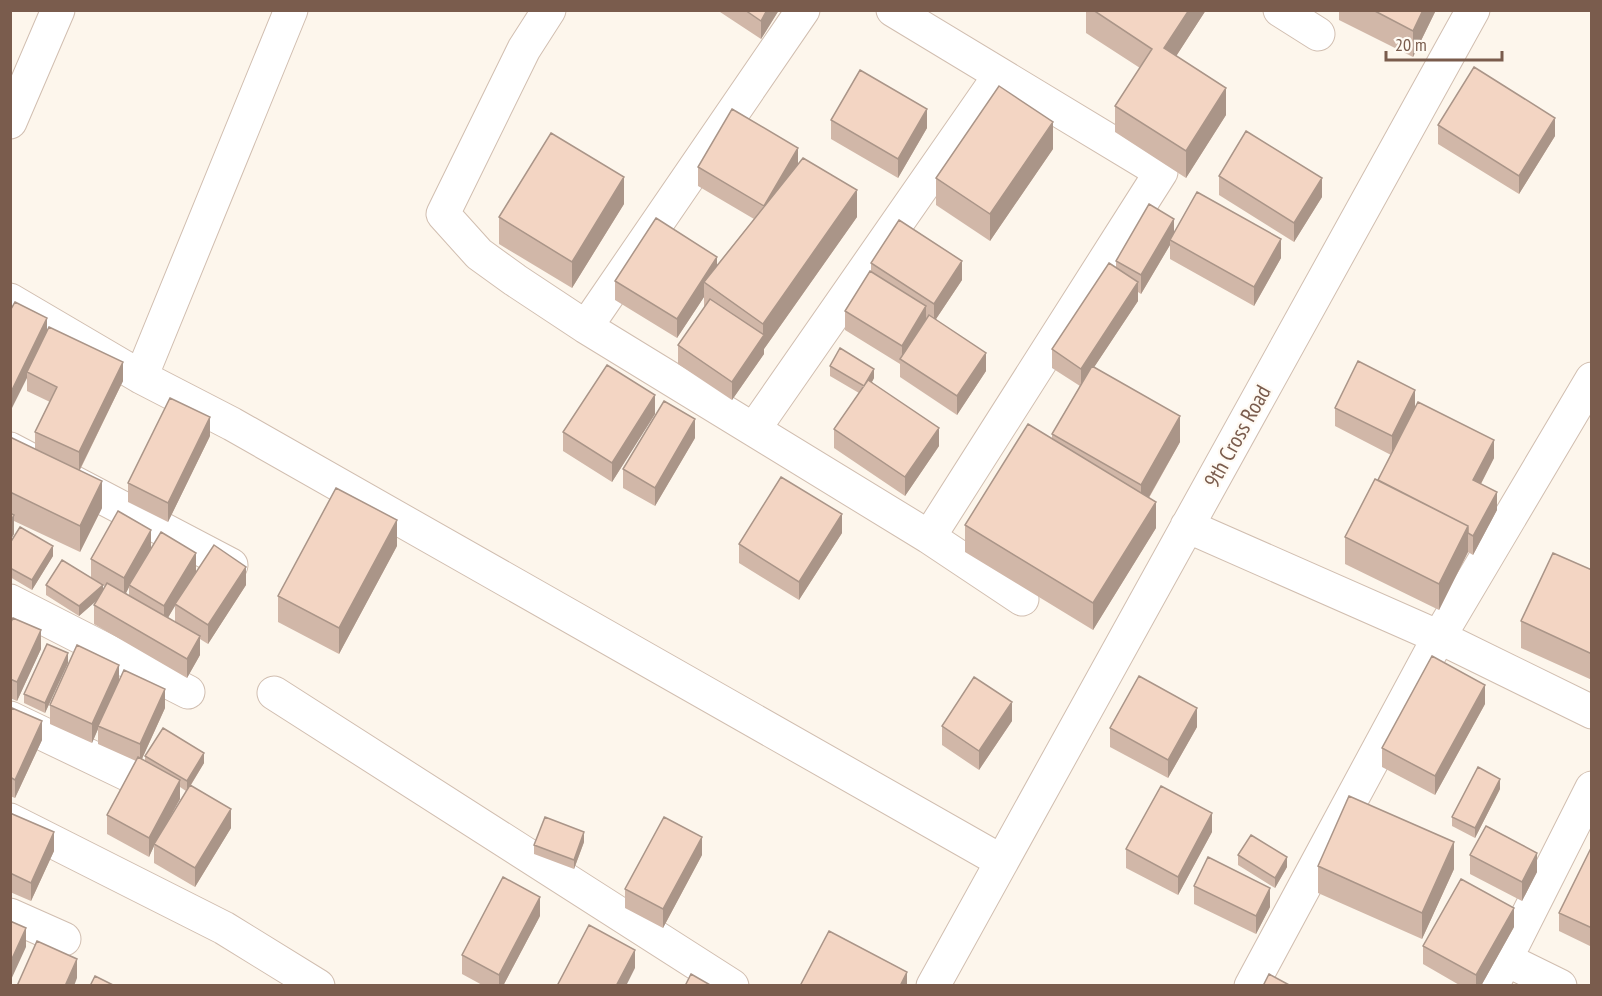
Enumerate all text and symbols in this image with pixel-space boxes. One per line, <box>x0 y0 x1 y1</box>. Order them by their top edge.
scale bar <box>1386 24 1502 62</box>
text: 20 m <box>1395 33 1427 56</box>
street label: 9th Cross Road <box>1197 380 1277 492</box>

